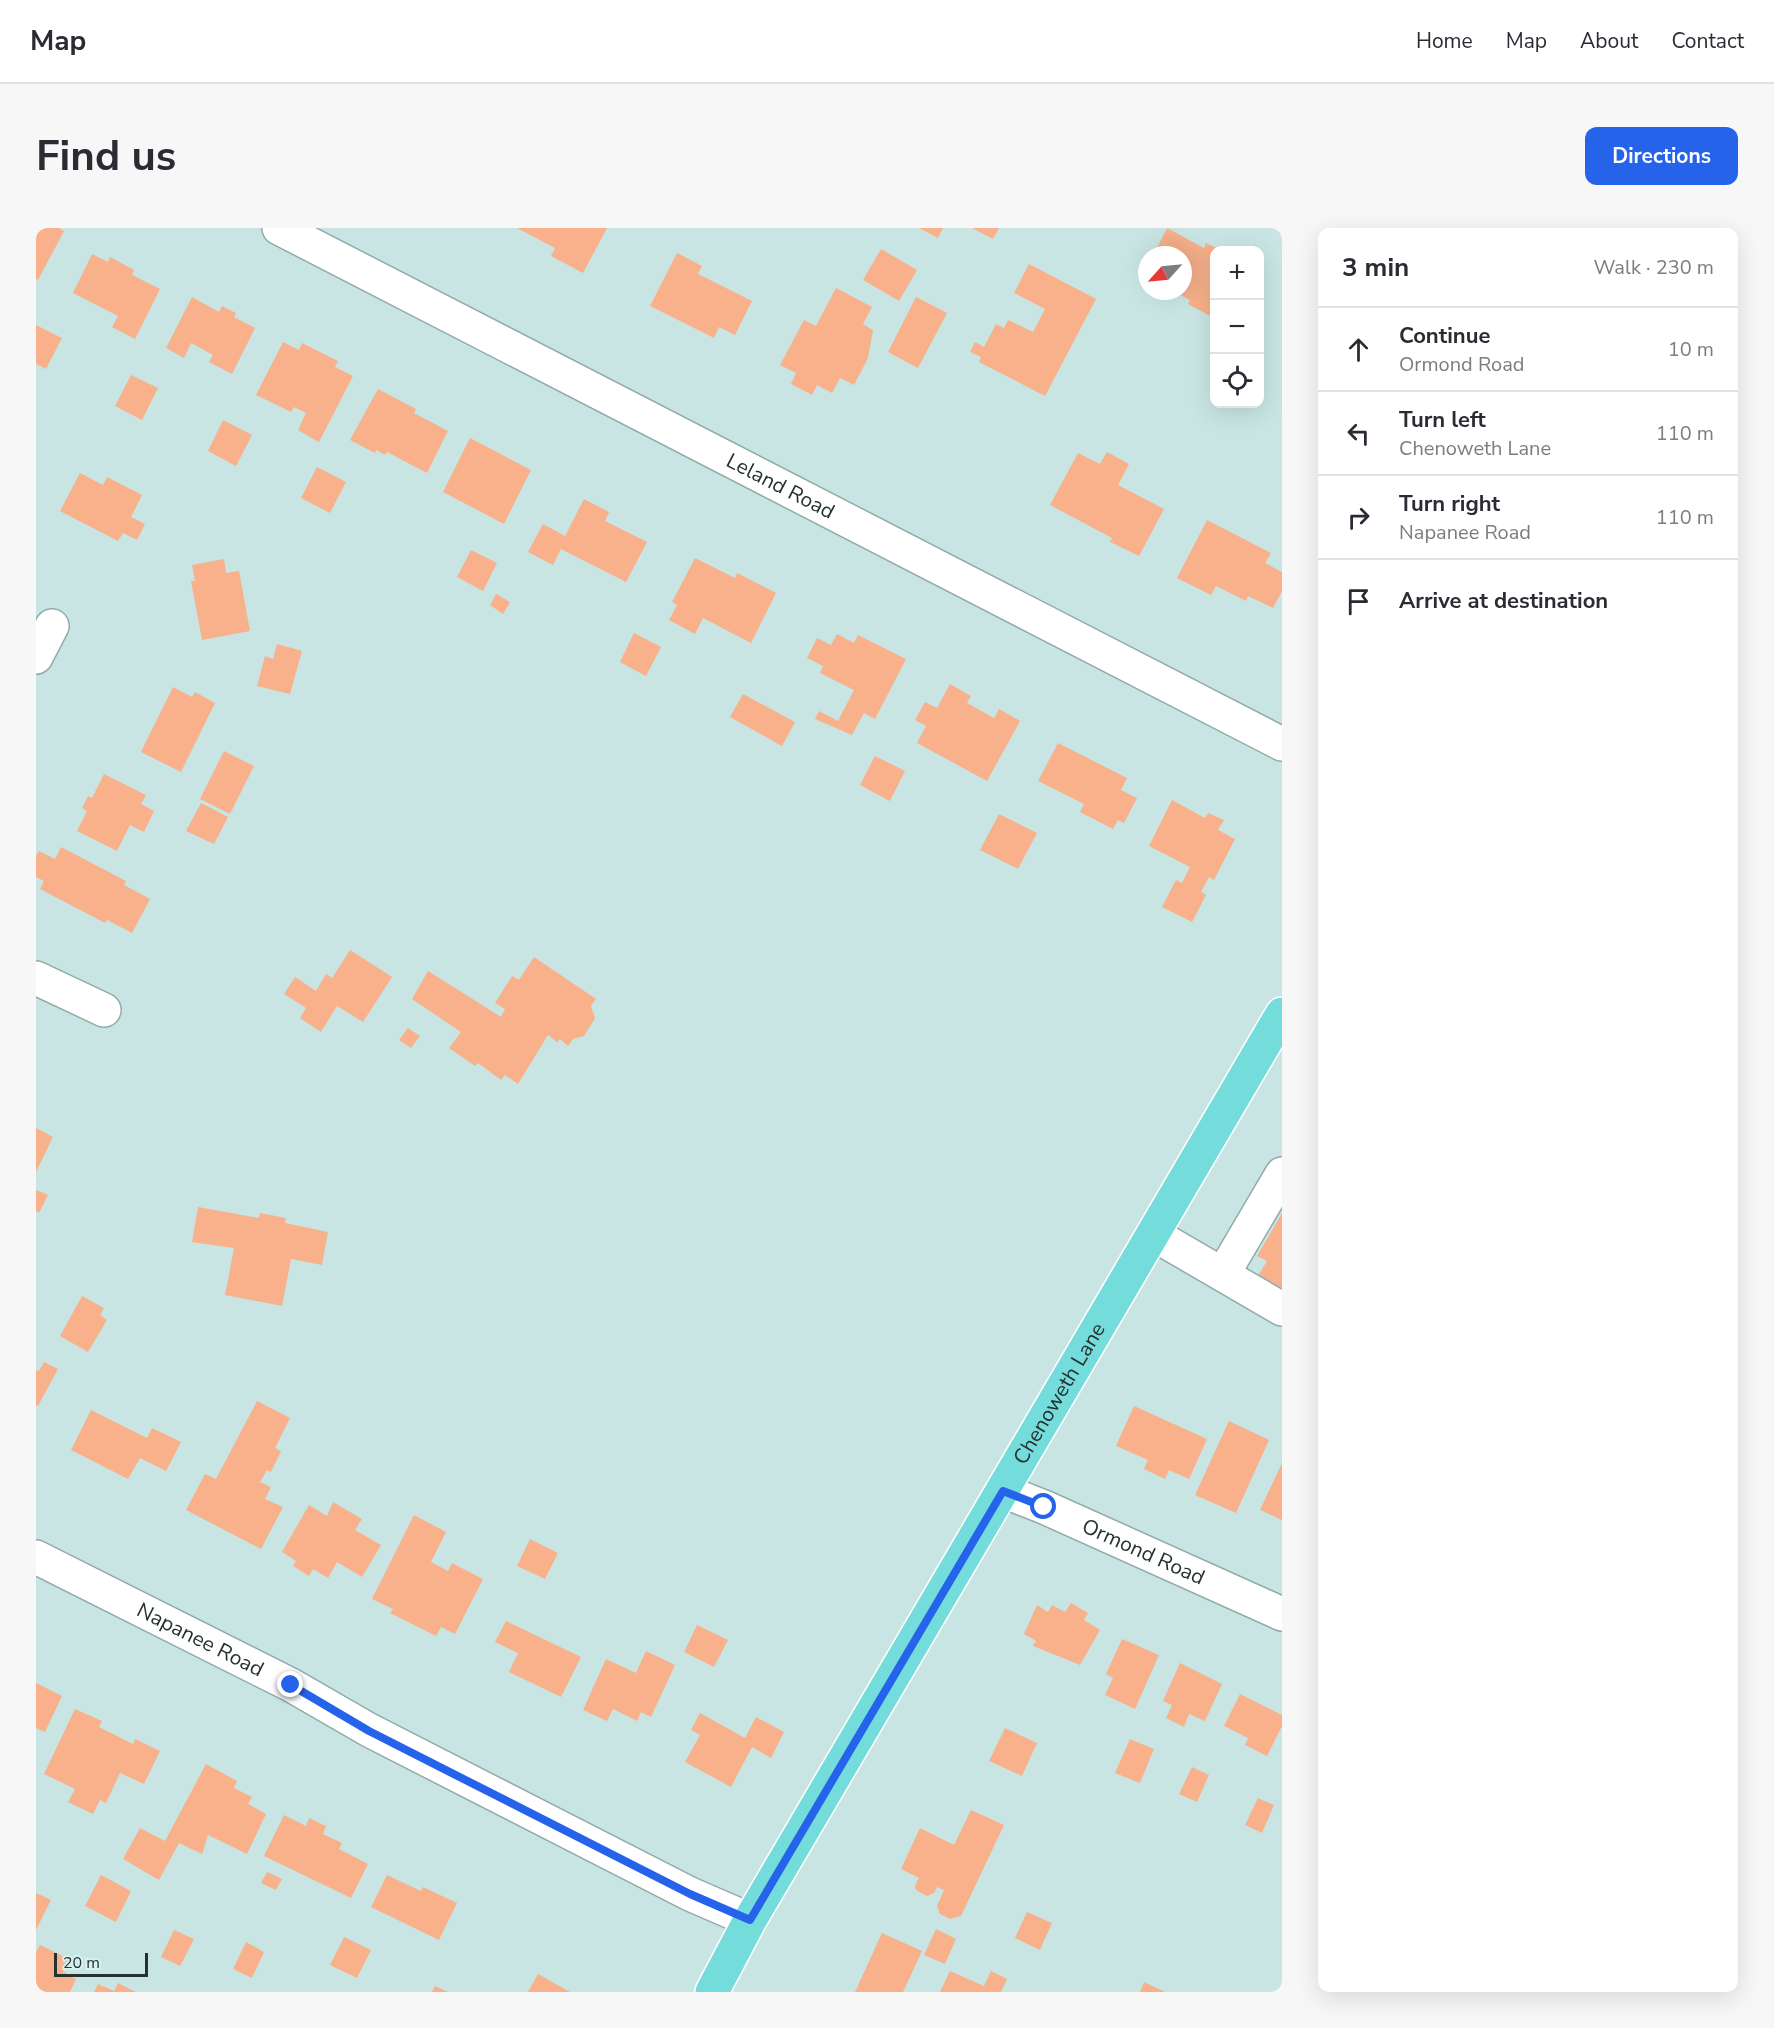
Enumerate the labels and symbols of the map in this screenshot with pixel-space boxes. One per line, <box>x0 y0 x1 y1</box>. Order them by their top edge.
north arrow <box>1138 246 1192 300</box>
street label: Leland Road <box>722 446 840 526</box>
street label: Chenoweth Lane <box>1007 1317 1112 1469</box>
route start <box>1030 1493 1056 1519</box>
street label: Ormond Road <box>1078 1512 1209 1591</box>
street label: Napanee Road <box>132 1596 269 1683</box>
route end <box>277 1671 303 1697</box>
scale bar <box>54 1950 148 1978</box>

